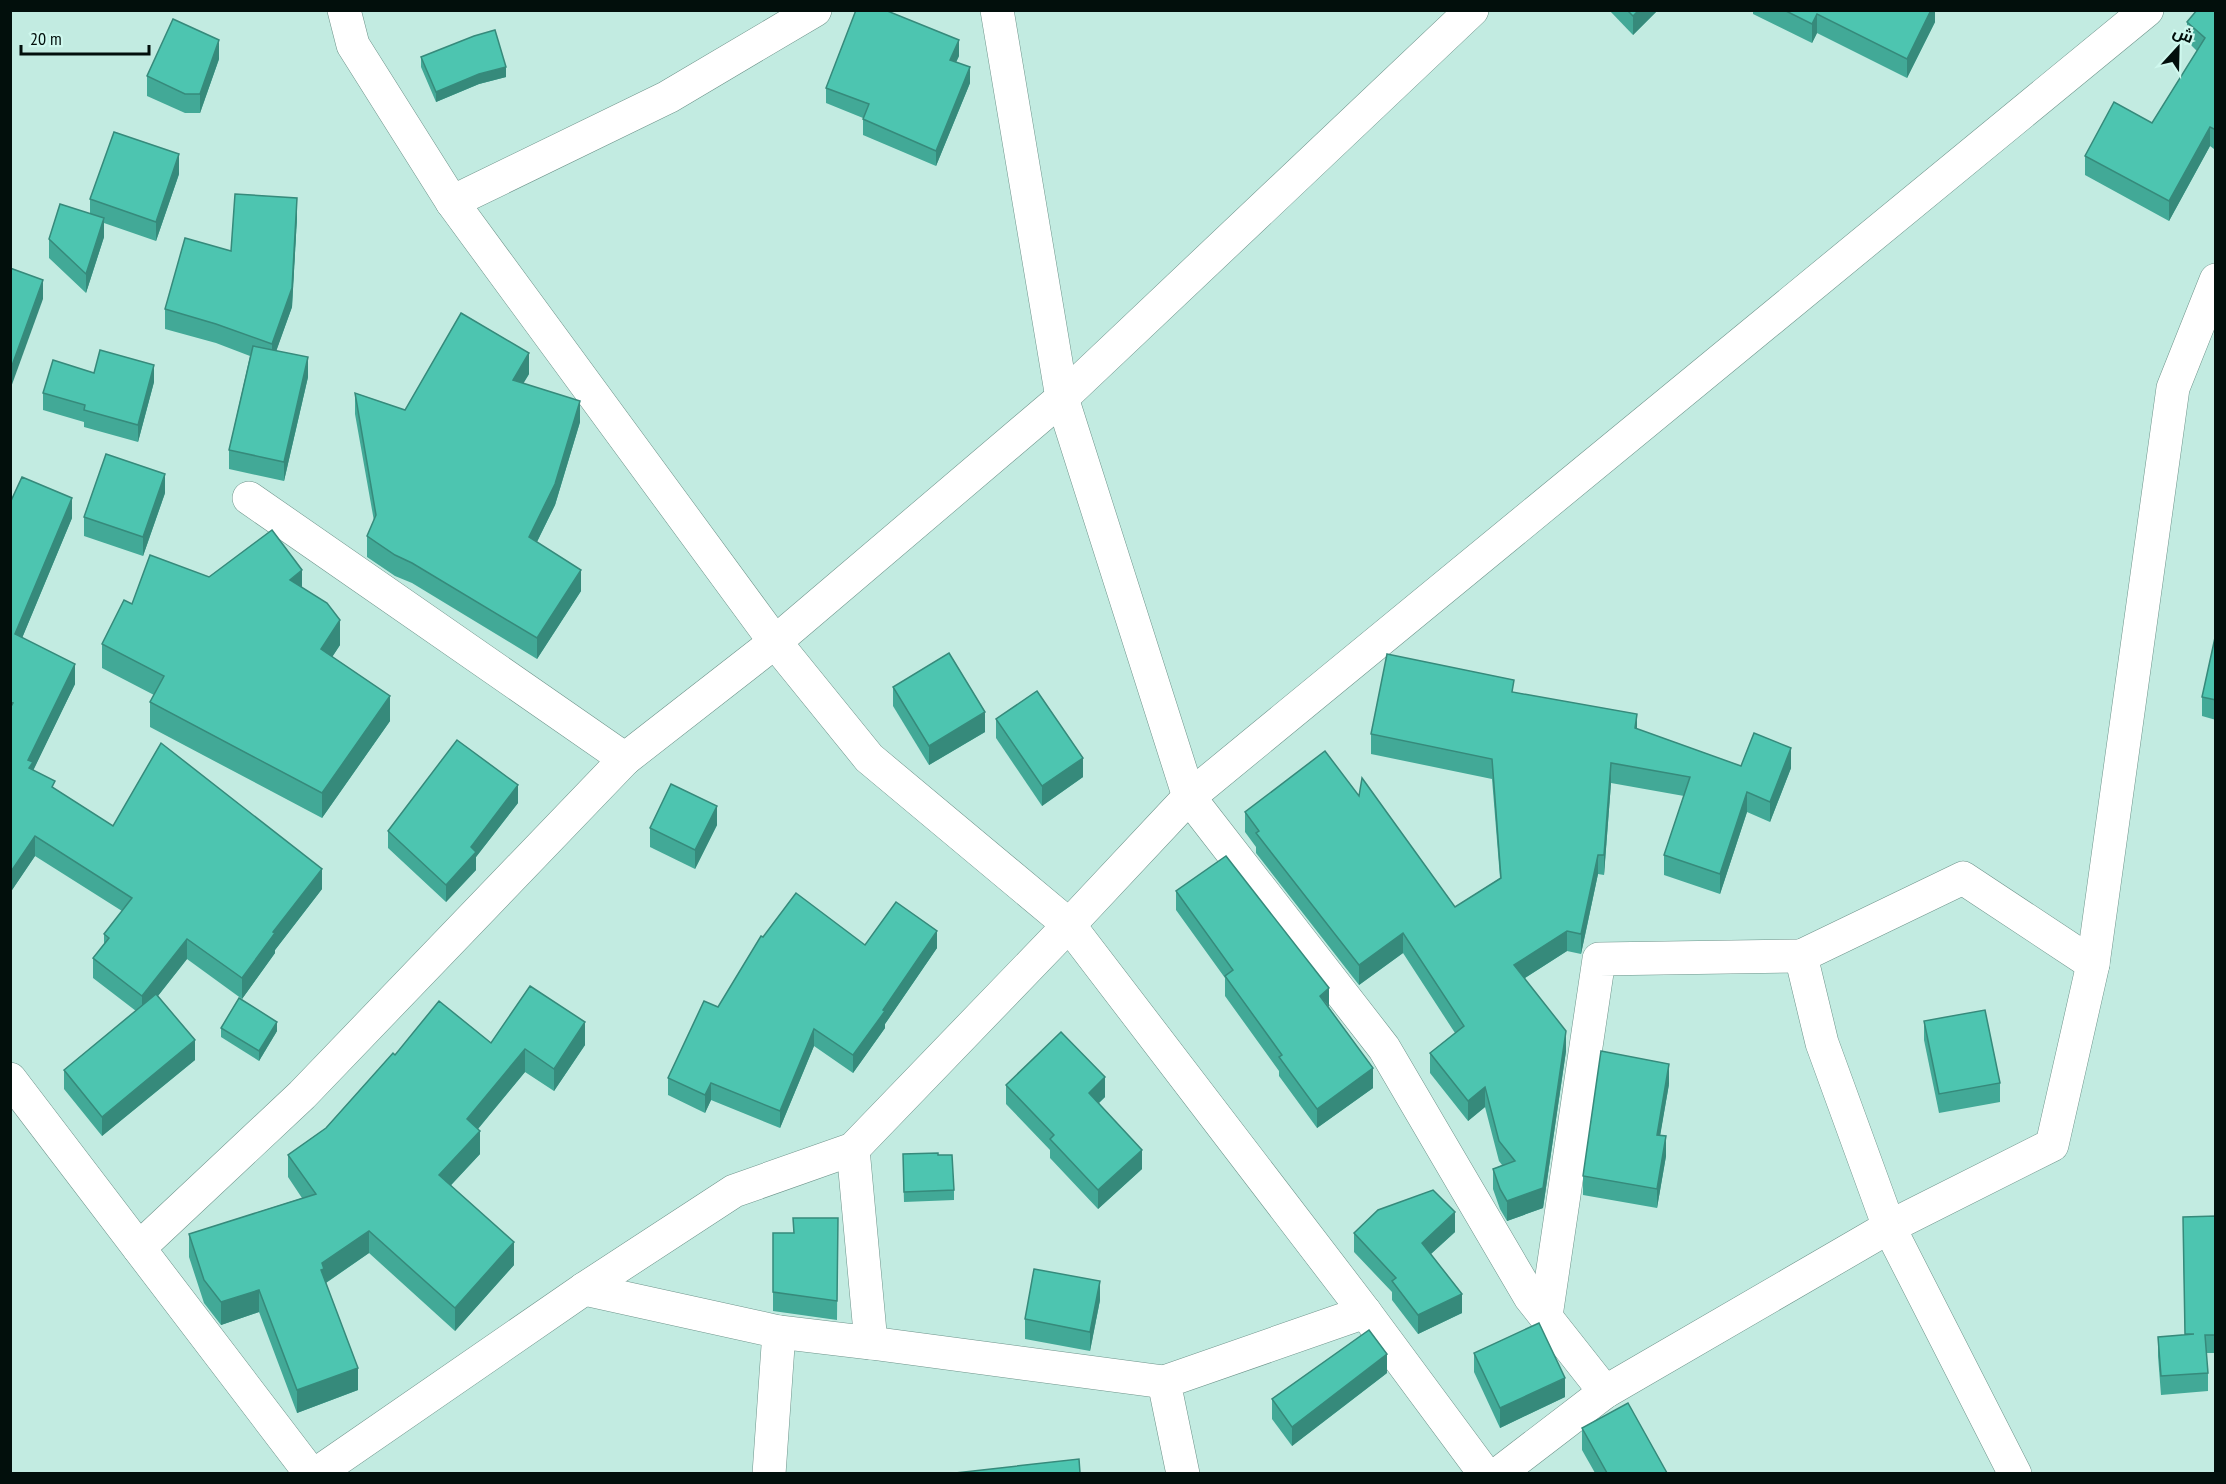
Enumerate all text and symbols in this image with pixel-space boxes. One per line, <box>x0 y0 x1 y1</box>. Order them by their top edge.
scale bar <box>21 18 148 56</box>
north arrow <box>2148 18 2208 78</box>
text: ش <box>2170 21 2197 47</box>
text: 20 m <box>30 27 62 50</box>

